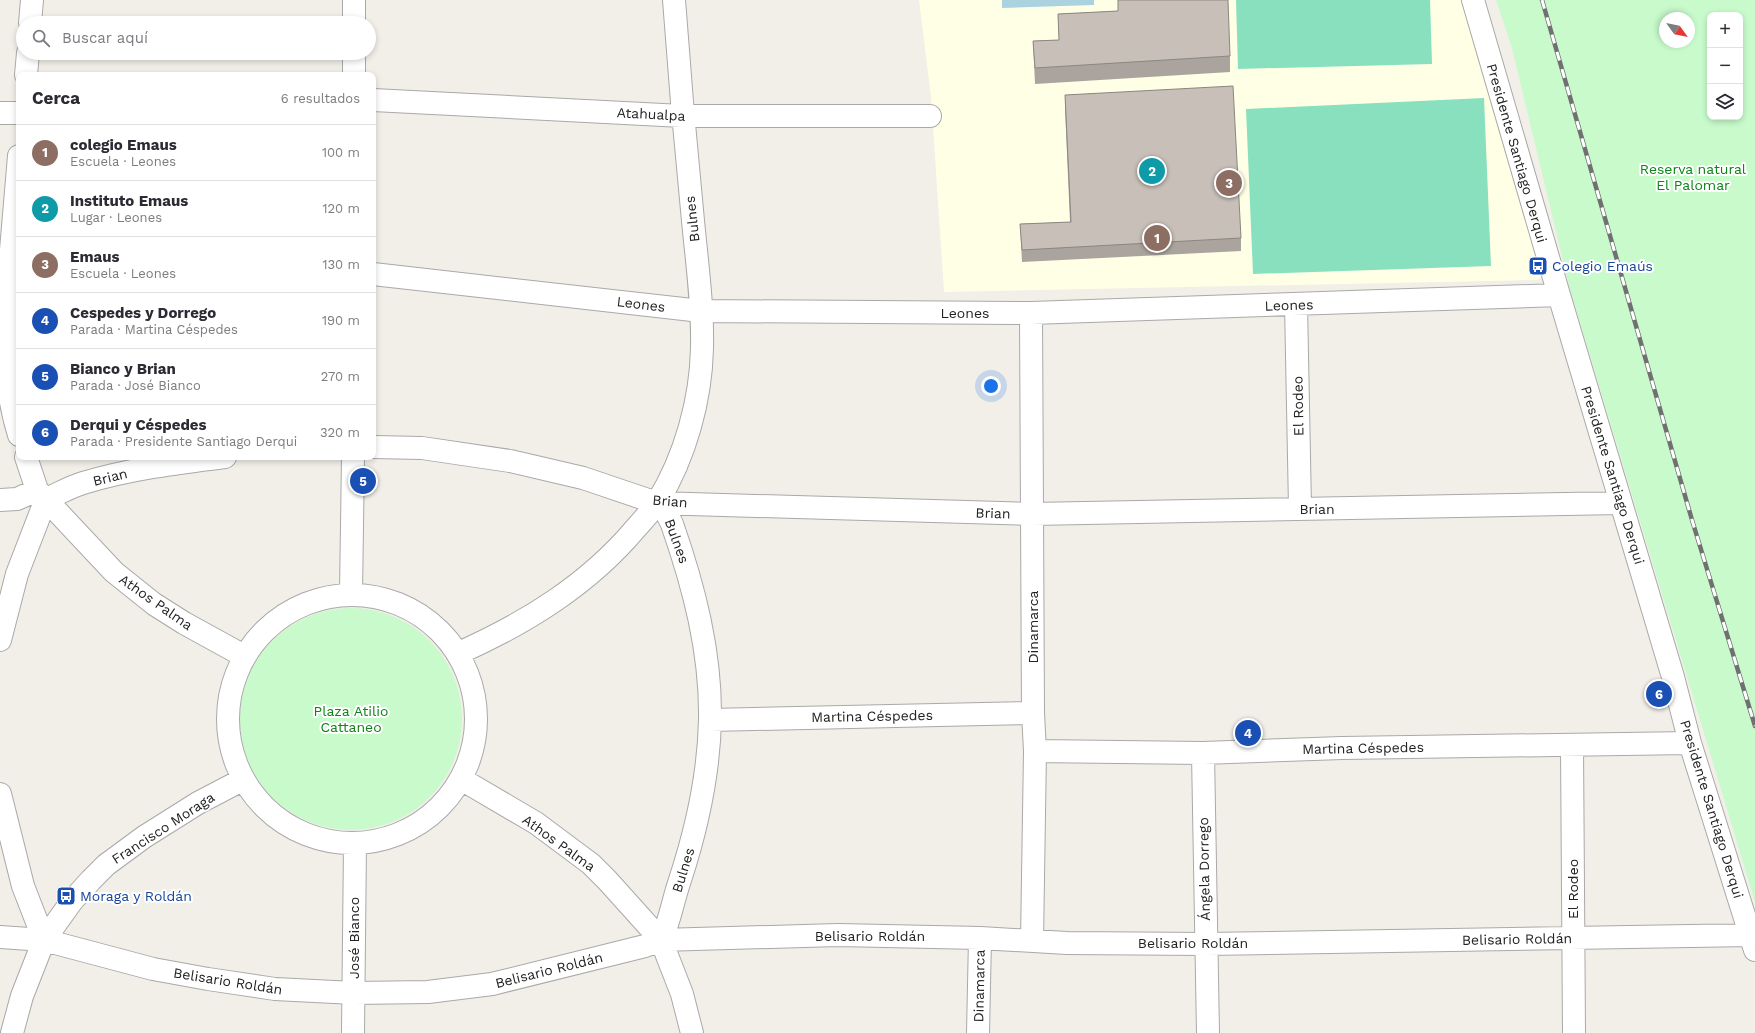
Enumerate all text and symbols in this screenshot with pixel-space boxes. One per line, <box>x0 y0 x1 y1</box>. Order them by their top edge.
north arrow <box>1659 12 1695 48</box>
map controls <box>1707 12 1743 120</box>
button: + <box>1707 12 1743 48</box>
search box <box>16 16 376 60</box>
icon: search <box>30 27 52 49</box>
text: Buscar aquí <box>62 29 148 47</box>
button: − <box>1707 48 1743 84</box>
street label: Presidente Santiago Derqui <box>1484 62 1550 244</box>
button: layers <box>1707 84 1743 120</box>
text: Cerca <box>32 88 80 108</box>
text: 6 resultados <box>281 91 360 106</box>
street label: Atahualpa <box>616 104 686 124</box>
text: colegio Emaus <box>70 136 177 154</box>
text: 1 <box>42 145 48 160</box>
text: 100 m <box>322 145 360 160</box>
text: Escuela · Leones <box>70 154 176 169</box>
pin: 2 <box>1139 156 1165 186</box>
park label: Reserva natural El Palomar <box>1640 161 1747 193</box>
pin: 3 <box>1216 168 1242 198</box>
text: Instituto Emaus <box>70 192 188 210</box>
street label: Bulnes <box>682 195 702 243</box>
text: 2 <box>41 201 49 216</box>
text: 120 m <box>322 201 360 216</box>
text: Lugar · Leones <box>70 210 162 225</box>
pin: 1 <box>1144 223 1170 253</box>
text: Emaus <box>70 248 120 266</box>
bus stop icon: Colegio Emaús <box>1527 255 1549 277</box>
text: 3 <box>41 257 49 272</box>
text: 130 m <box>322 257 360 272</box>
place label: Colegio Emaús <box>1552 258 1653 274</box>
text: Escuela · Leones <box>70 266 176 281</box>
street label: Leones <box>616 293 666 315</box>
street label: Leones <box>1264 296 1314 314</box>
text: Cespedes y Dorrego <box>70 304 216 322</box>
street label: Leones <box>941 305 989 321</box>
text: 4 <box>41 313 49 328</box>
text: 190 m <box>322 313 360 328</box>
text: Parada · Martina Céspedes <box>70 322 238 337</box>
text: Bianco y Brian <box>70 360 176 378</box>
text: 5 <box>41 369 49 384</box>
text: 270 m <box>321 369 360 384</box>
your location <box>981 376 1001 396</box>
street label: El Rodeo <box>1289 376 1307 436</box>
text: Parada · José Bianco <box>70 378 201 393</box>
street label: Presidente Santiago Derqui <box>1578 384 1648 566</box>
text: Derqui y Céspedes <box>70 416 206 434</box>
text: 6 <box>41 425 49 440</box>
text: 320 m <box>320 425 360 440</box>
text: Parada · Presidente Santiago Derqui <box>70 434 297 449</box>
street label: Brian <box>91 465 129 489</box>
pin: 5 <box>350 466 376 496</box>
street label: Brian <box>652 491 688 511</box>
street label: Brian <box>1299 501 1335 517</box>
street label: Brian <box>975 504 1011 522</box>
street label: Bulnes <box>662 517 692 565</box>
street label: Athos Palma <box>116 571 196 633</box>
street label: Dinamarca <box>1025 590 1041 663</box>
pin: 6 <box>1646 679 1672 709</box>
park label: Plaza Atilio Cattaneo <box>314 703 388 735</box>
street label: Martina Céspedes <box>811 707 933 725</box>
pin: 4 <box>1235 718 1261 748</box>
street label: Presidente Santiago Derqui <box>1677 718 1747 900</box>
street label: Martina Céspedes <box>1302 739 1424 757</box>
street label: Francisco Moraga <box>109 789 217 867</box>
street label: Athos Palma <box>520 811 598 875</box>
street label: Ángela Dorrego <box>1195 817 1213 921</box>
street label: Bulnes <box>669 846 697 894</box>
street label: El Rodeo <box>1565 859 1581 919</box>
bus stop icon: Moraga y Roldán <box>55 885 77 907</box>
place label: Moraga y Roldán <box>80 888 192 904</box>
street label: José Bianco <box>346 897 362 979</box>
street label: Belisario Roldán <box>815 928 925 944</box>
street label: Belisario Roldán <box>1462 930 1572 948</box>
street label: Belisario Roldán <box>1138 935 1248 951</box>
street label: Belisario Roldán <box>494 949 604 991</box>
street label: Dinamarca <box>970 949 988 1023</box>
street label: Belisario Roldán <box>172 964 284 998</box>

